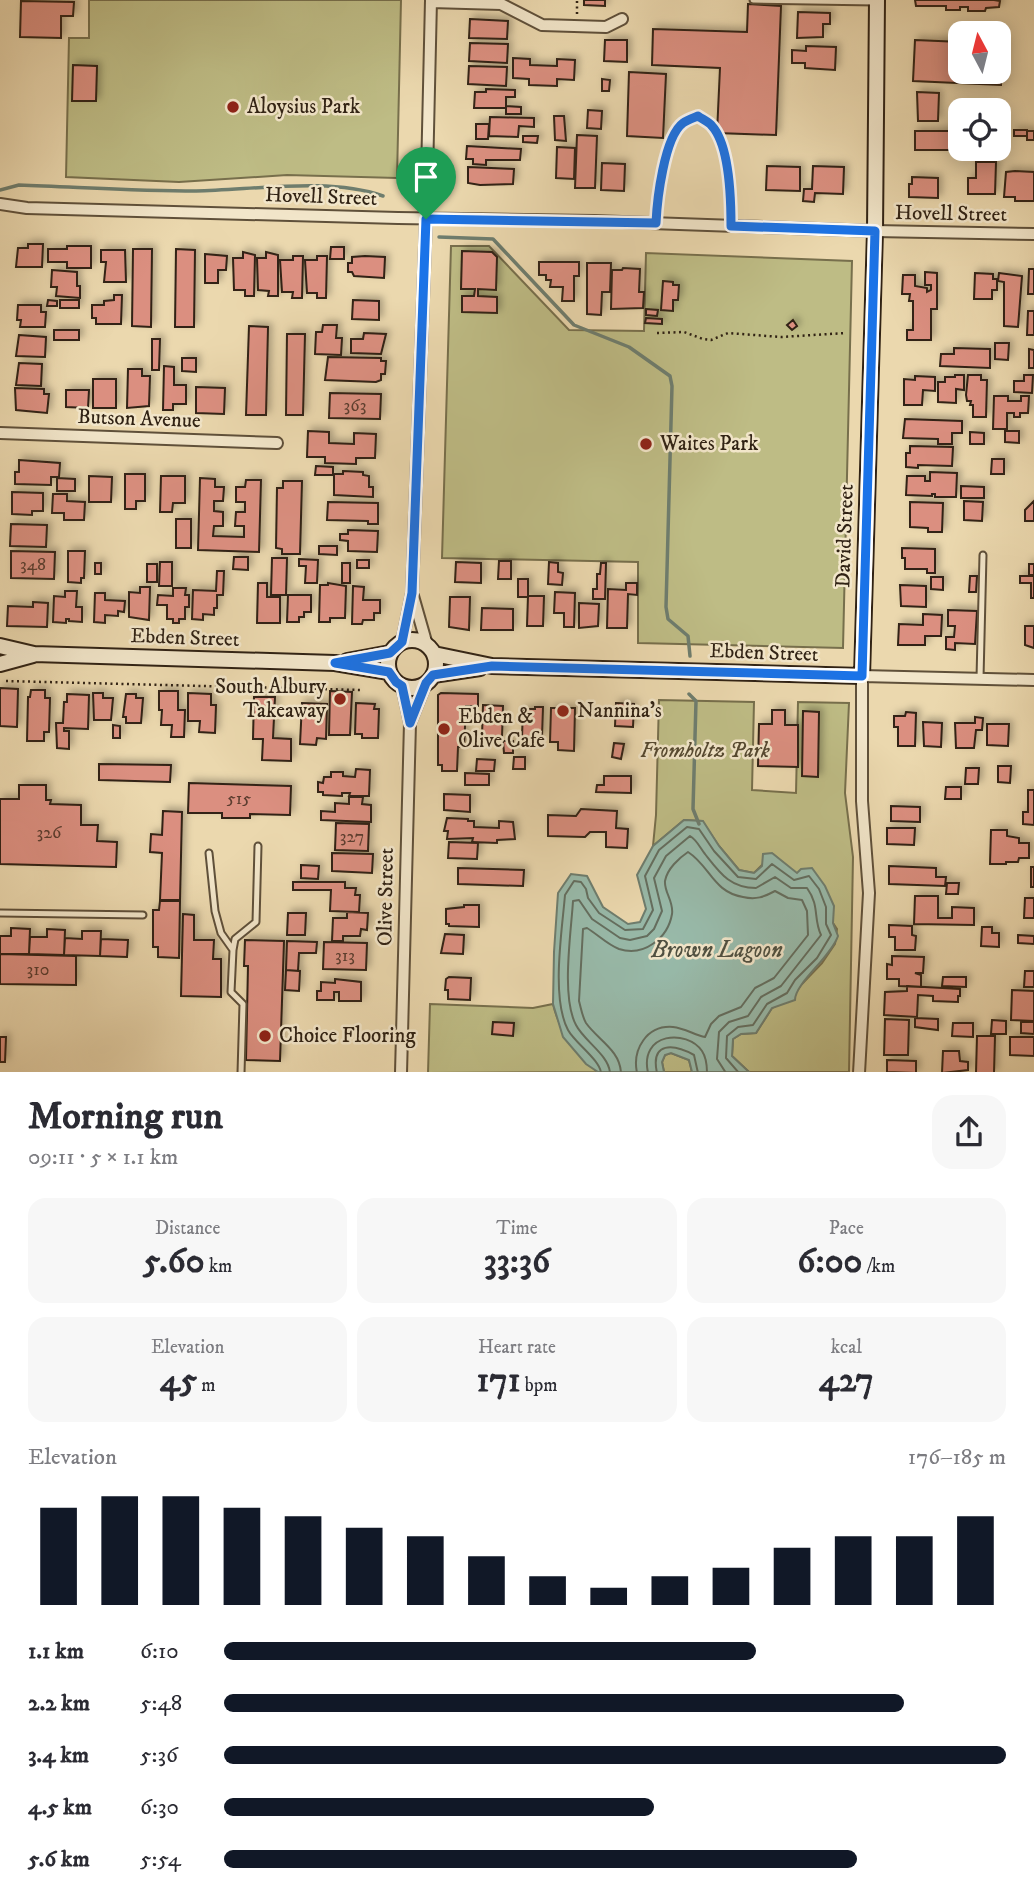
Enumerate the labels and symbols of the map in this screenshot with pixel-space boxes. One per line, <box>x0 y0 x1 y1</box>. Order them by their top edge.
north arrow <box>948 21 1012 84</box>
place label: Aloysius Park <box>247 94 361 120</box>
marker: Aloysius Park <box>225 99 241 115</box>
pin <box>396 147 456 219</box>
street label: Hovell Street <box>264 182 378 212</box>
street label: Hovell Street <box>895 200 1008 228</box>
house number: 363 <box>344 395 366 417</box>
street label: Butson Avenue <box>77 404 201 434</box>
place label: Waites Park <box>659 431 759 457</box>
marker: Waites Park <box>638 436 654 452</box>
street label: David Street <box>830 483 860 588</box>
house number: 348 <box>20 554 46 576</box>
street label: Ebden Street <box>130 623 240 653</box>
street label: Ebden Street <box>709 638 819 668</box>
place label: South Albury Takeaway <box>215 674 327 724</box>
marker: South Albury Takeaway <box>332 691 348 707</box>
place label: Nannina's <box>577 698 662 724</box>
marker: Nannina's <box>555 703 571 719</box>
place label: Ebden & Olive Cafe <box>458 704 545 754</box>
marker: Ebden & Olive Cafe <box>436 721 452 737</box>
park label: Fromholtz Park <box>640 738 770 764</box>
house number: 515 <box>227 788 251 810</box>
house number: 326 <box>37 822 62 844</box>
house number: 327 <box>340 826 364 848</box>
street label: Olive Street <box>372 847 400 946</box>
water label: Brown Lagoon <box>650 936 783 965</box>
house number: 313 <box>335 945 355 967</box>
house number: 310 <box>27 959 49 981</box>
place label: Choice Flooring <box>279 1023 416 1049</box>
marker: Choice Flooring <box>257 1028 273 1044</box>

